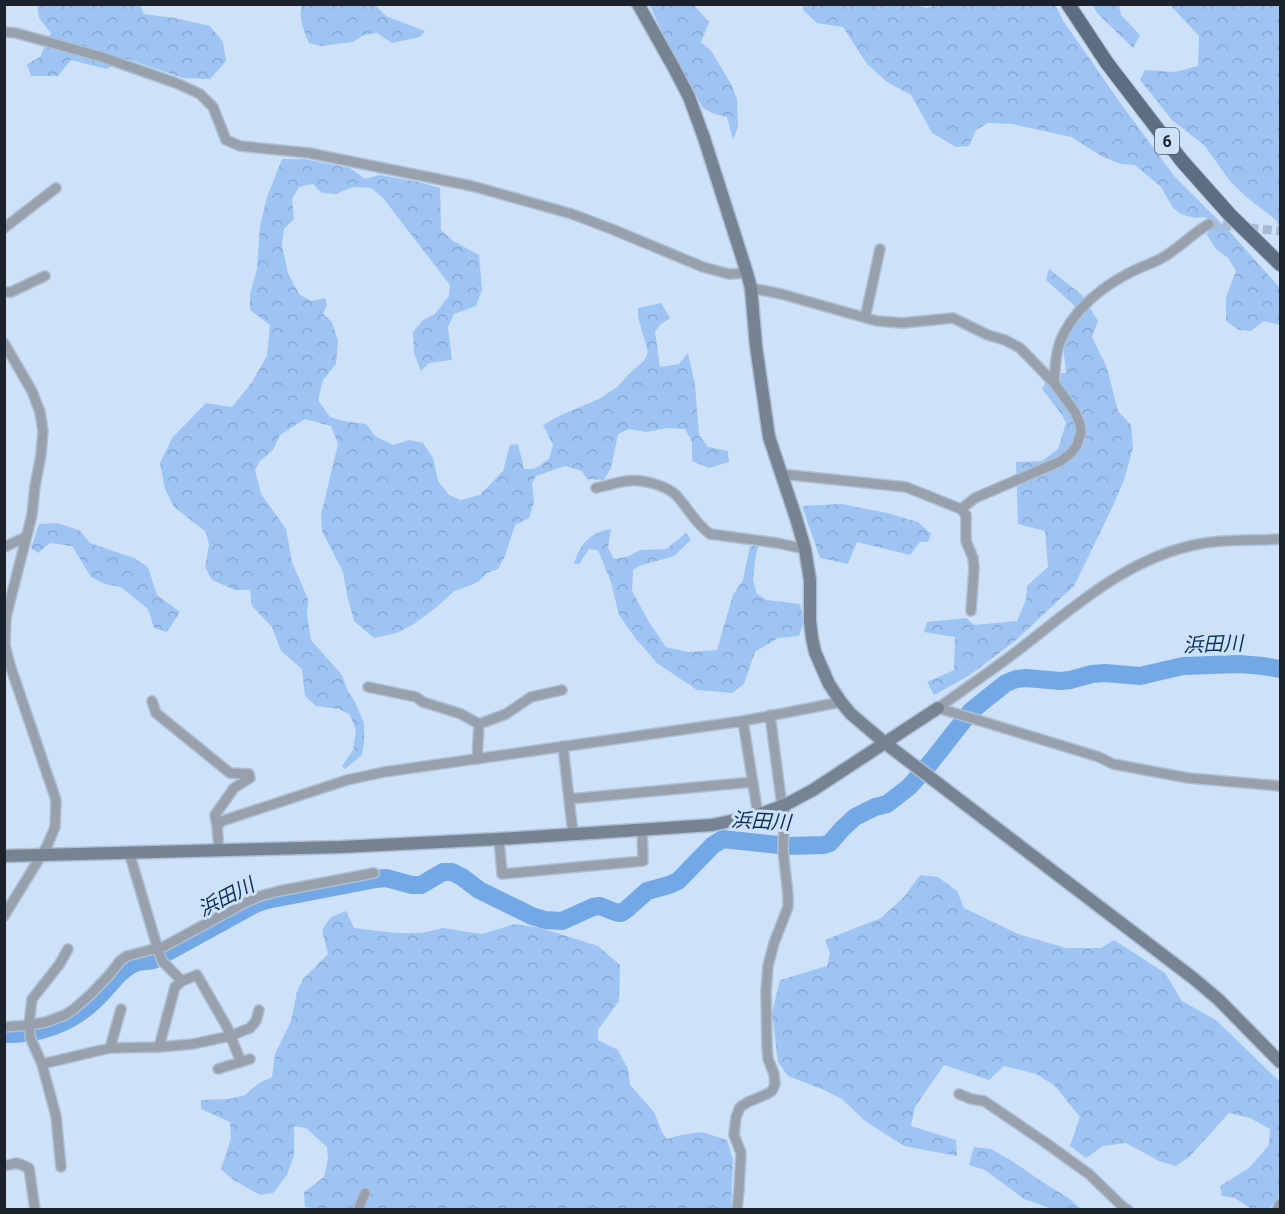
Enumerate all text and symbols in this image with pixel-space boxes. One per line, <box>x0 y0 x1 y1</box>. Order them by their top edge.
road number: 6 <box>1155 128 1179 154</box>
water label: 浜田川 <box>1183 631 1245 657</box>
water label: 浜田川 <box>730 807 794 835</box>
water label: 浜田川 <box>194 872 260 921</box>

